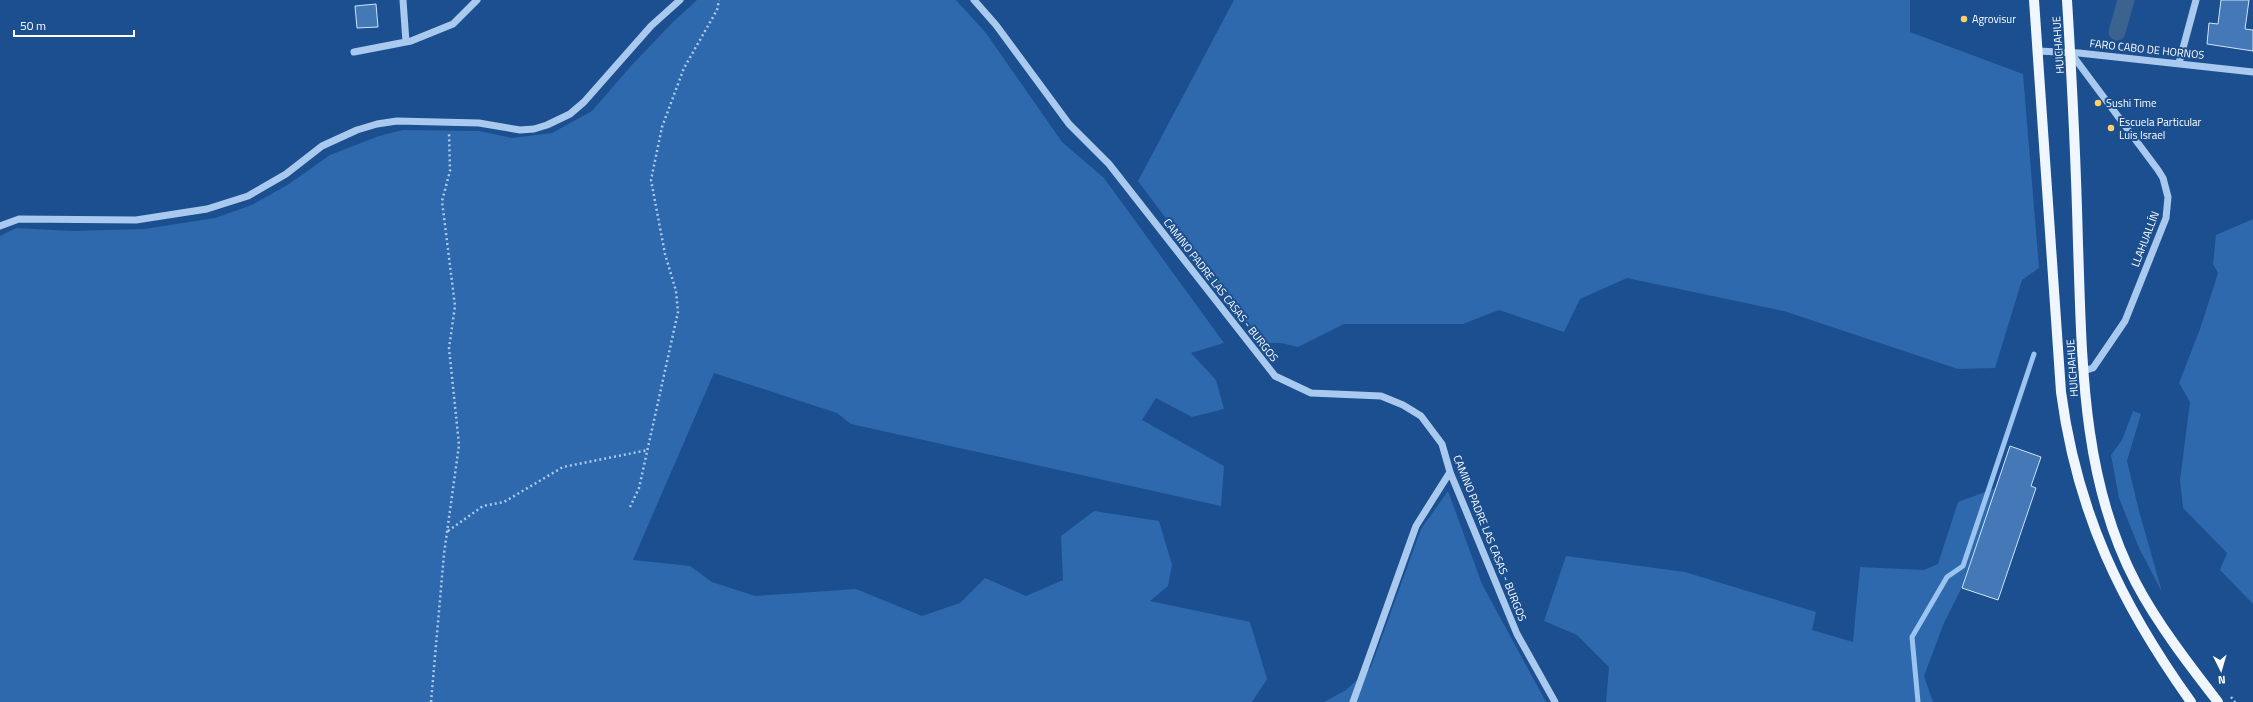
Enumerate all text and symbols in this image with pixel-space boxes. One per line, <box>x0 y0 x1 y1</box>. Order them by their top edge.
place label: Agrovisur <box>1972 11 2016 27</box>
scale bar <box>14 12 134 38</box>
marker: Agrovisur <box>1959 14 1969 24</box>
text: 50 m <box>20 16 46 35</box>
street label: HUICHAHUE <box>2048 16 2068 74</box>
street label: FARO CABO DE HORNOS <box>2089 35 2205 63</box>
place label: Sushi Time <box>2106 95 2157 111</box>
marker: Sushi Time <box>2093 98 2103 108</box>
place label: Escuela Particular Luis Israel <box>2119 114 2202 143</box>
marker: Escuela Particular Luis Israel <box>2106 123 2116 133</box>
street label: LLAHUALLÍN <box>2127 209 2163 269</box>
street label: CAMINO PADRE LAS CASAS - BURGOS <box>1160 215 1282 365</box>
street label: HUICHAHUE <box>2062 339 2082 397</box>
street label: CAMINO PADRE LAS CASAS - BURGOS <box>1449 453 1531 623</box>
north arrow <box>2201 650 2241 690</box>
text: N <box>2217 672 2226 688</box>

